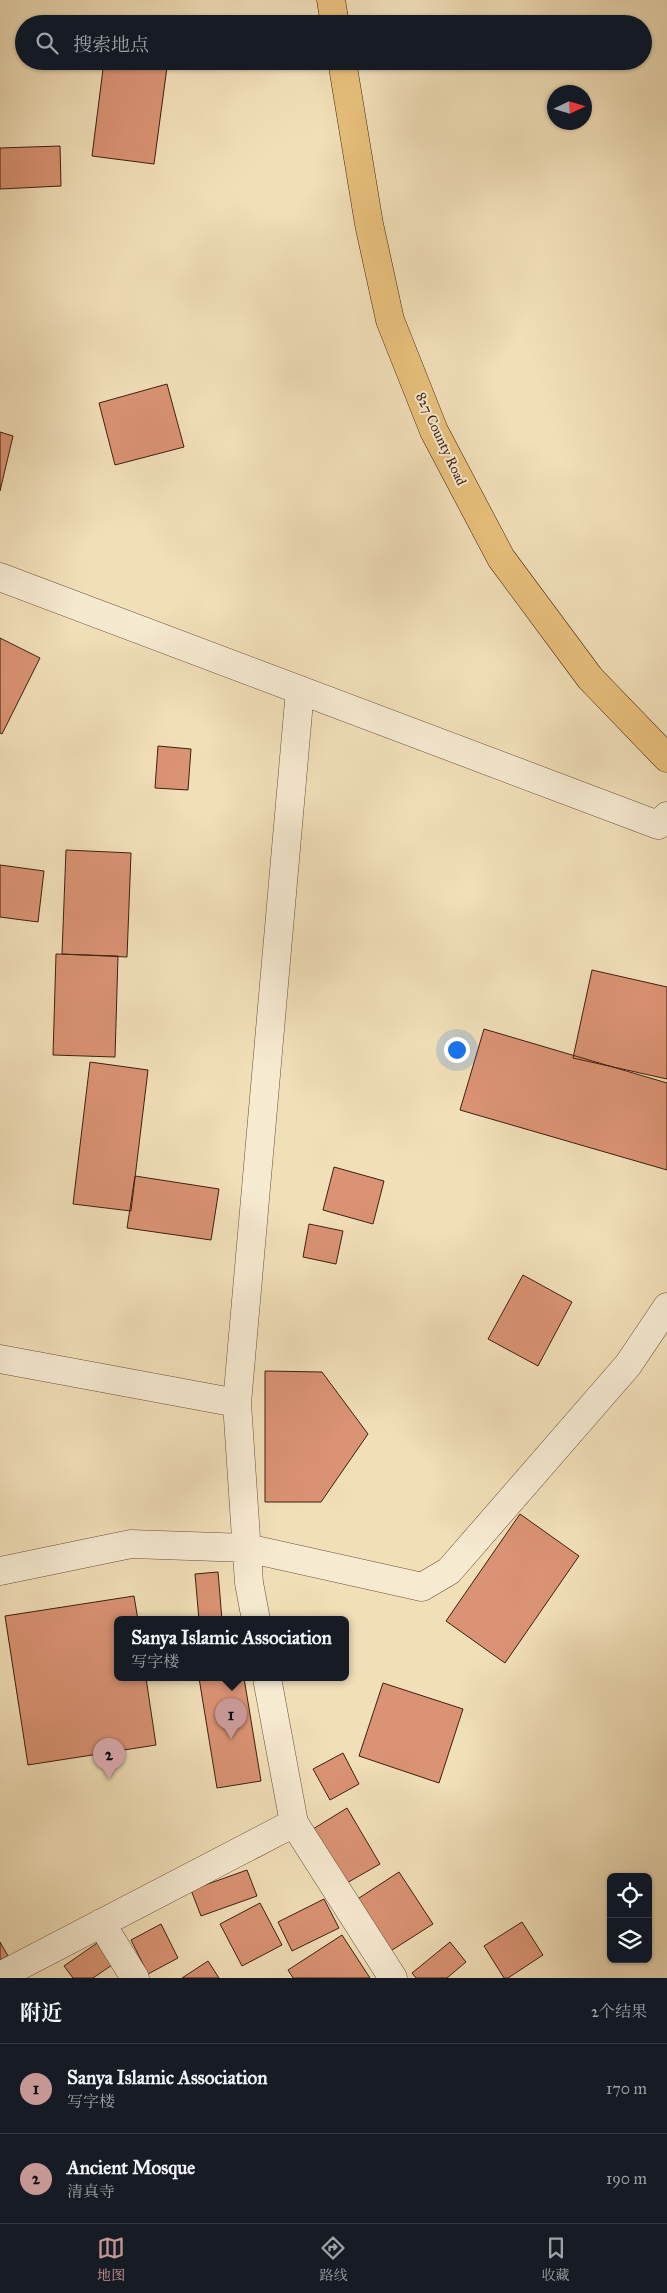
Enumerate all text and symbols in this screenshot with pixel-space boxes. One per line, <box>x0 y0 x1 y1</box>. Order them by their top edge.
search box <box>15 15 652 70</box>
icon: search <box>33 29 61 57</box>
text: 搜索地点 <box>73 33 149 56</box>
north arrow <box>547 85 592 130</box>
street label: 827 County Road <box>412 390 470 488</box>
your location <box>444 1037 470 1063</box>
popup <box>114 1616 349 1681</box>
text: Sanya Islamic Association <box>131 1626 332 1649</box>
text: 写字楼 <box>131 1652 179 1671</box>
pin: 1 <box>215 1698 247 1739</box>
pin: 2 <box>93 1738 125 1779</box>
map controls <box>607 1873 652 1963</box>
button: locate <box>607 1873 652 1918</box>
button: layers <box>607 1918 652 1963</box>
text: 附近 <box>20 2000 62 2026</box>
text: 2个结果 <box>591 2002 647 2021</box>
text: Sanya Islamic Association <box>67 2066 268 2089</box>
text: 1 <box>33 2079 39 2098</box>
text: 170 m <box>606 2079 647 2098</box>
text: 写字楼 <box>67 2092 115 2111</box>
text: Ancient Mosque <box>67 2156 195 2179</box>
text: 2 <box>32 2169 40 2188</box>
text: 190 m <box>606 2169 647 2188</box>
text: 清真寺 <box>67 2182 115 2201</box>
tab: 地图 <box>97 2234 125 2284</box>
tab: 路线 <box>319 2234 347 2284</box>
tab: 收藏 <box>542 2234 570 2284</box>

